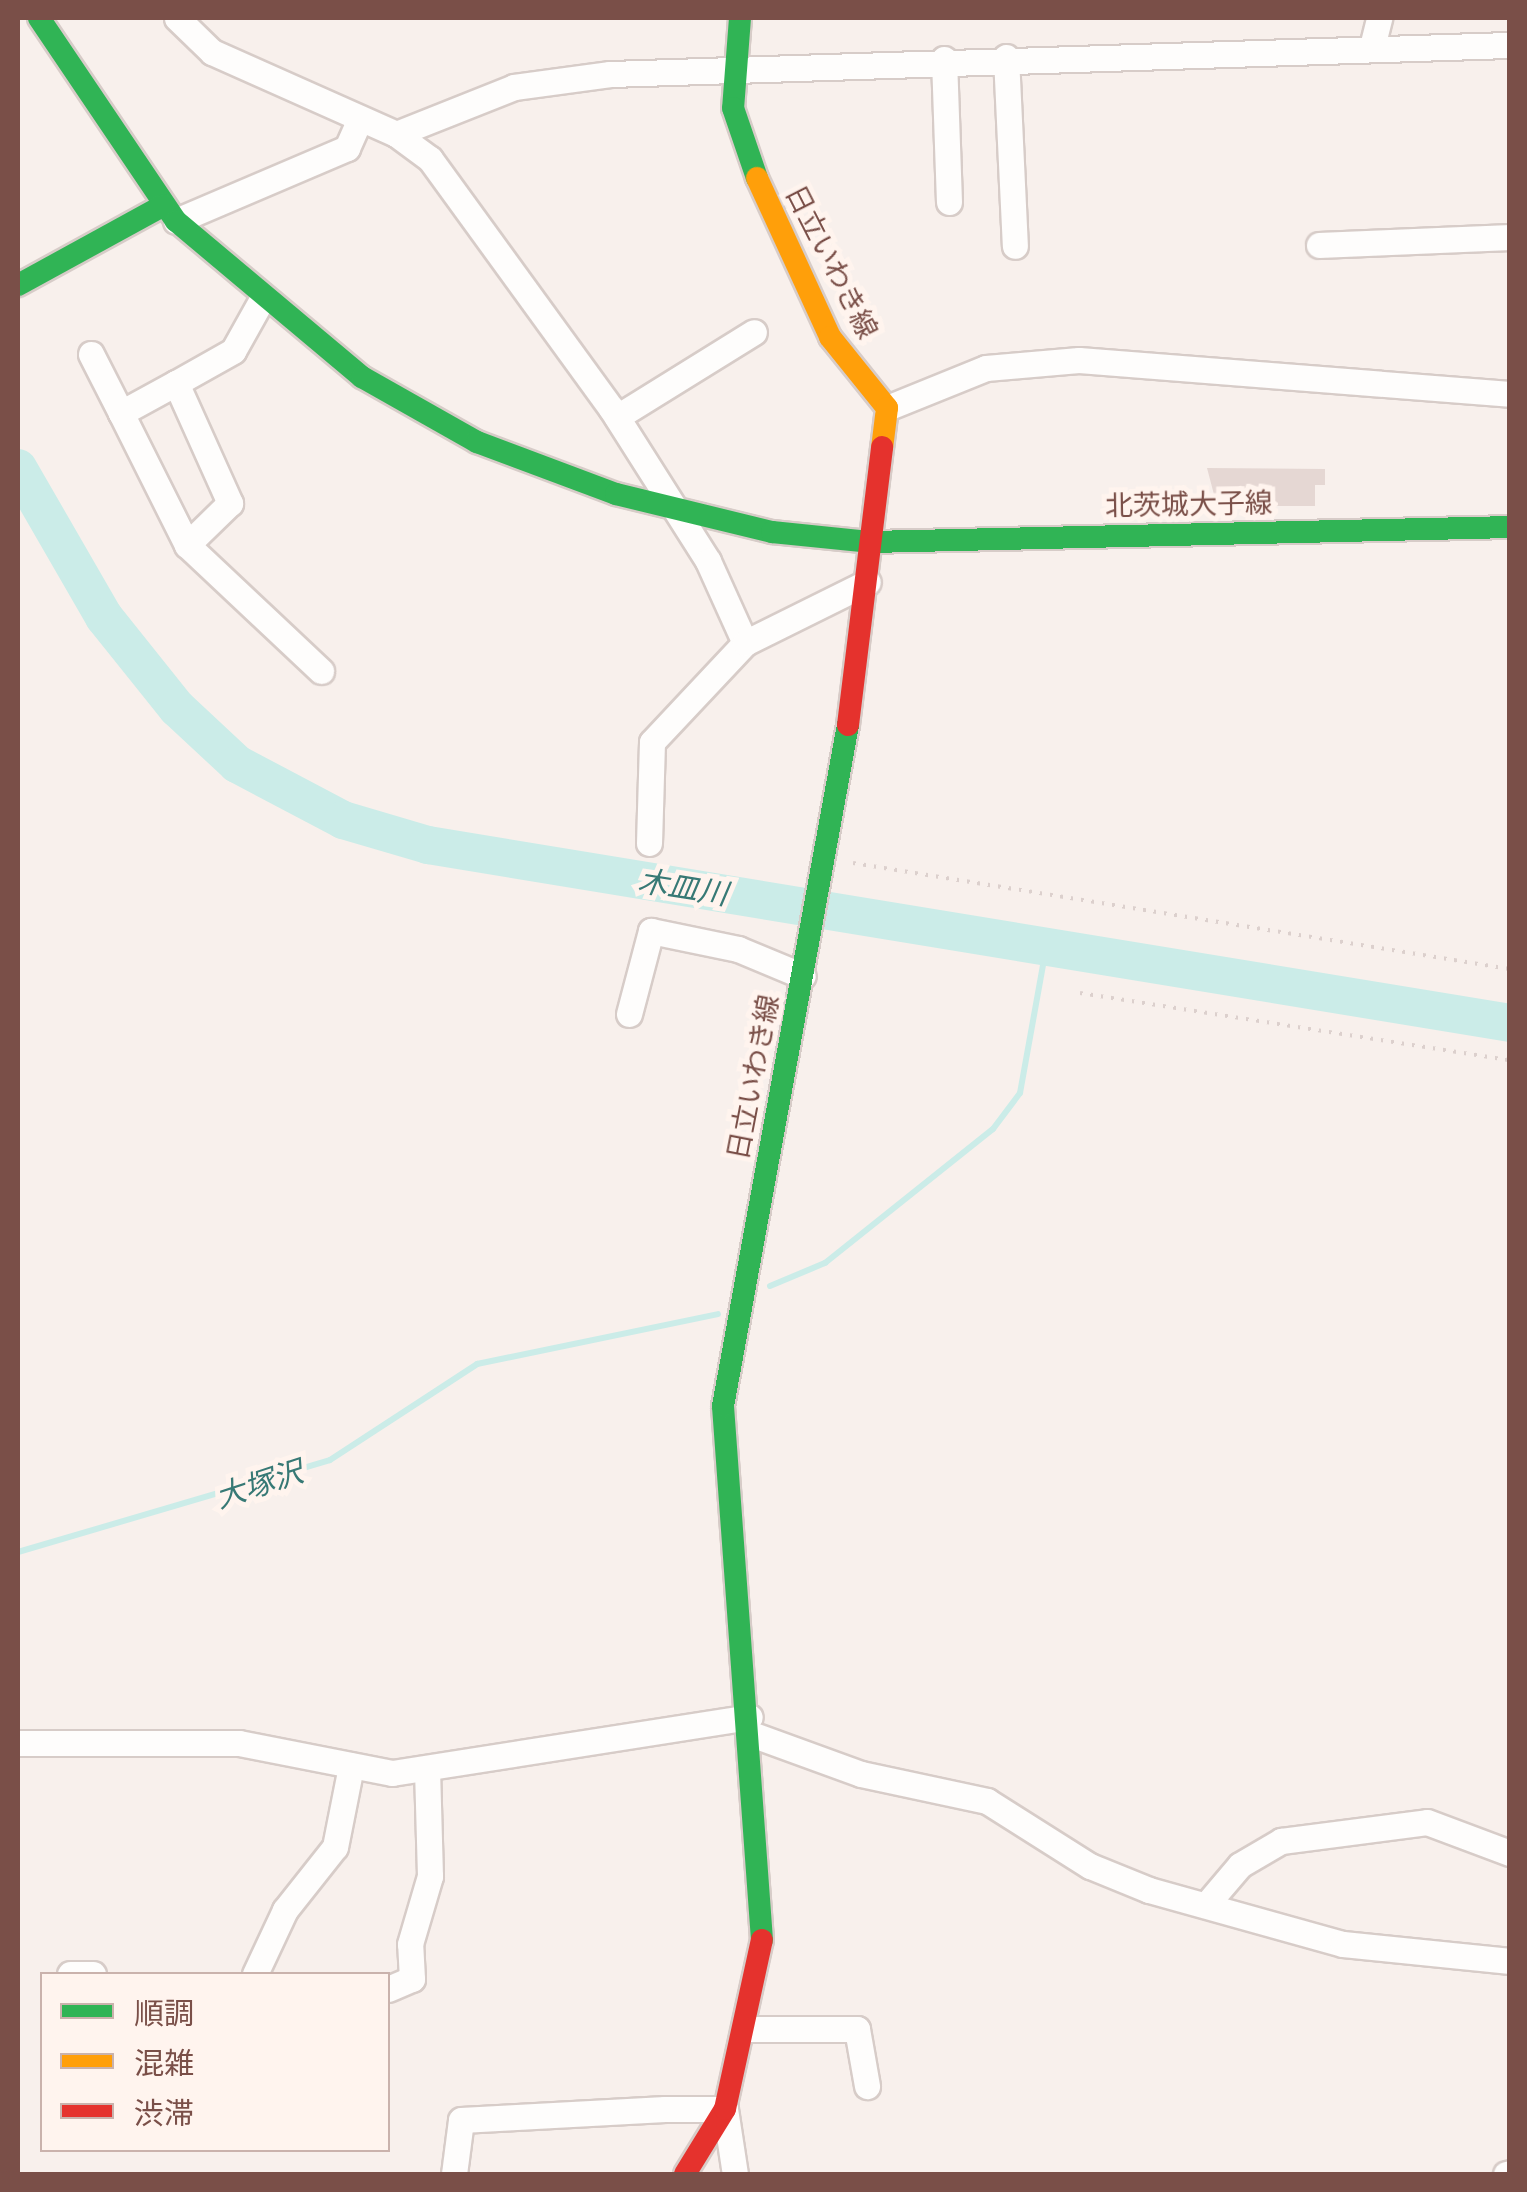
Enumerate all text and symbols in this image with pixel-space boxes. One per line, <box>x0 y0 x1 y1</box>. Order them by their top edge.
street label: 日立いわき線 <box>779 180 885 344</box>
street label: 北茨城大子線 <box>1105 486 1273 522</box>
water label: 木皿川 <box>636 862 730 912</box>
street label: 日立いわき線 <box>720 991 786 1163</box>
water label: 大塚沢 <box>211 1453 307 1515</box>
legend <box>40 1972 390 2152</box>
text: 順調 <box>134 1995 194 2031</box>
text: 混雑 <box>134 2045 194 2081</box>
text: 渋滞 <box>134 2095 194 2131</box>

